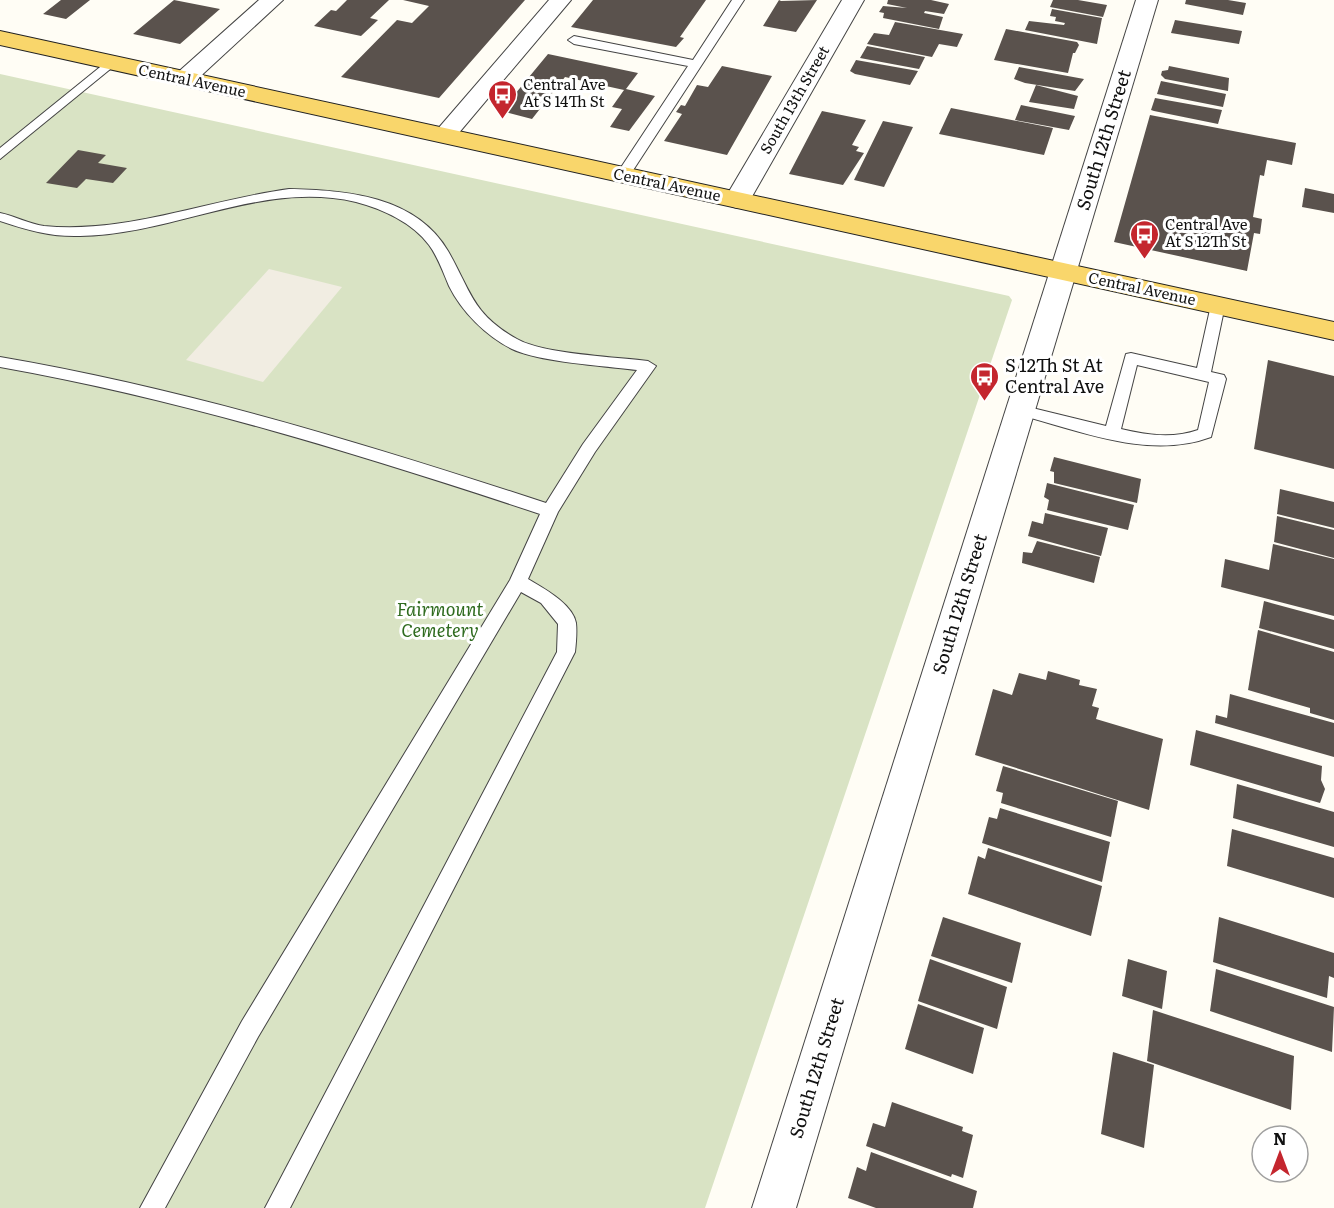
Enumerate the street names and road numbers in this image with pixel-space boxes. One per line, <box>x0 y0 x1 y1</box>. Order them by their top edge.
street label: South 13th Street <box>753 41 834 158</box>
street label: Central Avenue <box>137 57 248 102</box>
street label: South 12th Street <box>1068 65 1137 213</box>
street label: Central Avenue <box>612 161 723 206</box>
street label: Central Avenue <box>1087 265 1198 310</box>
street label: South 12th Street <box>924 529 993 677</box>
street label: South 12th Street <box>781 993 850 1141</box>

